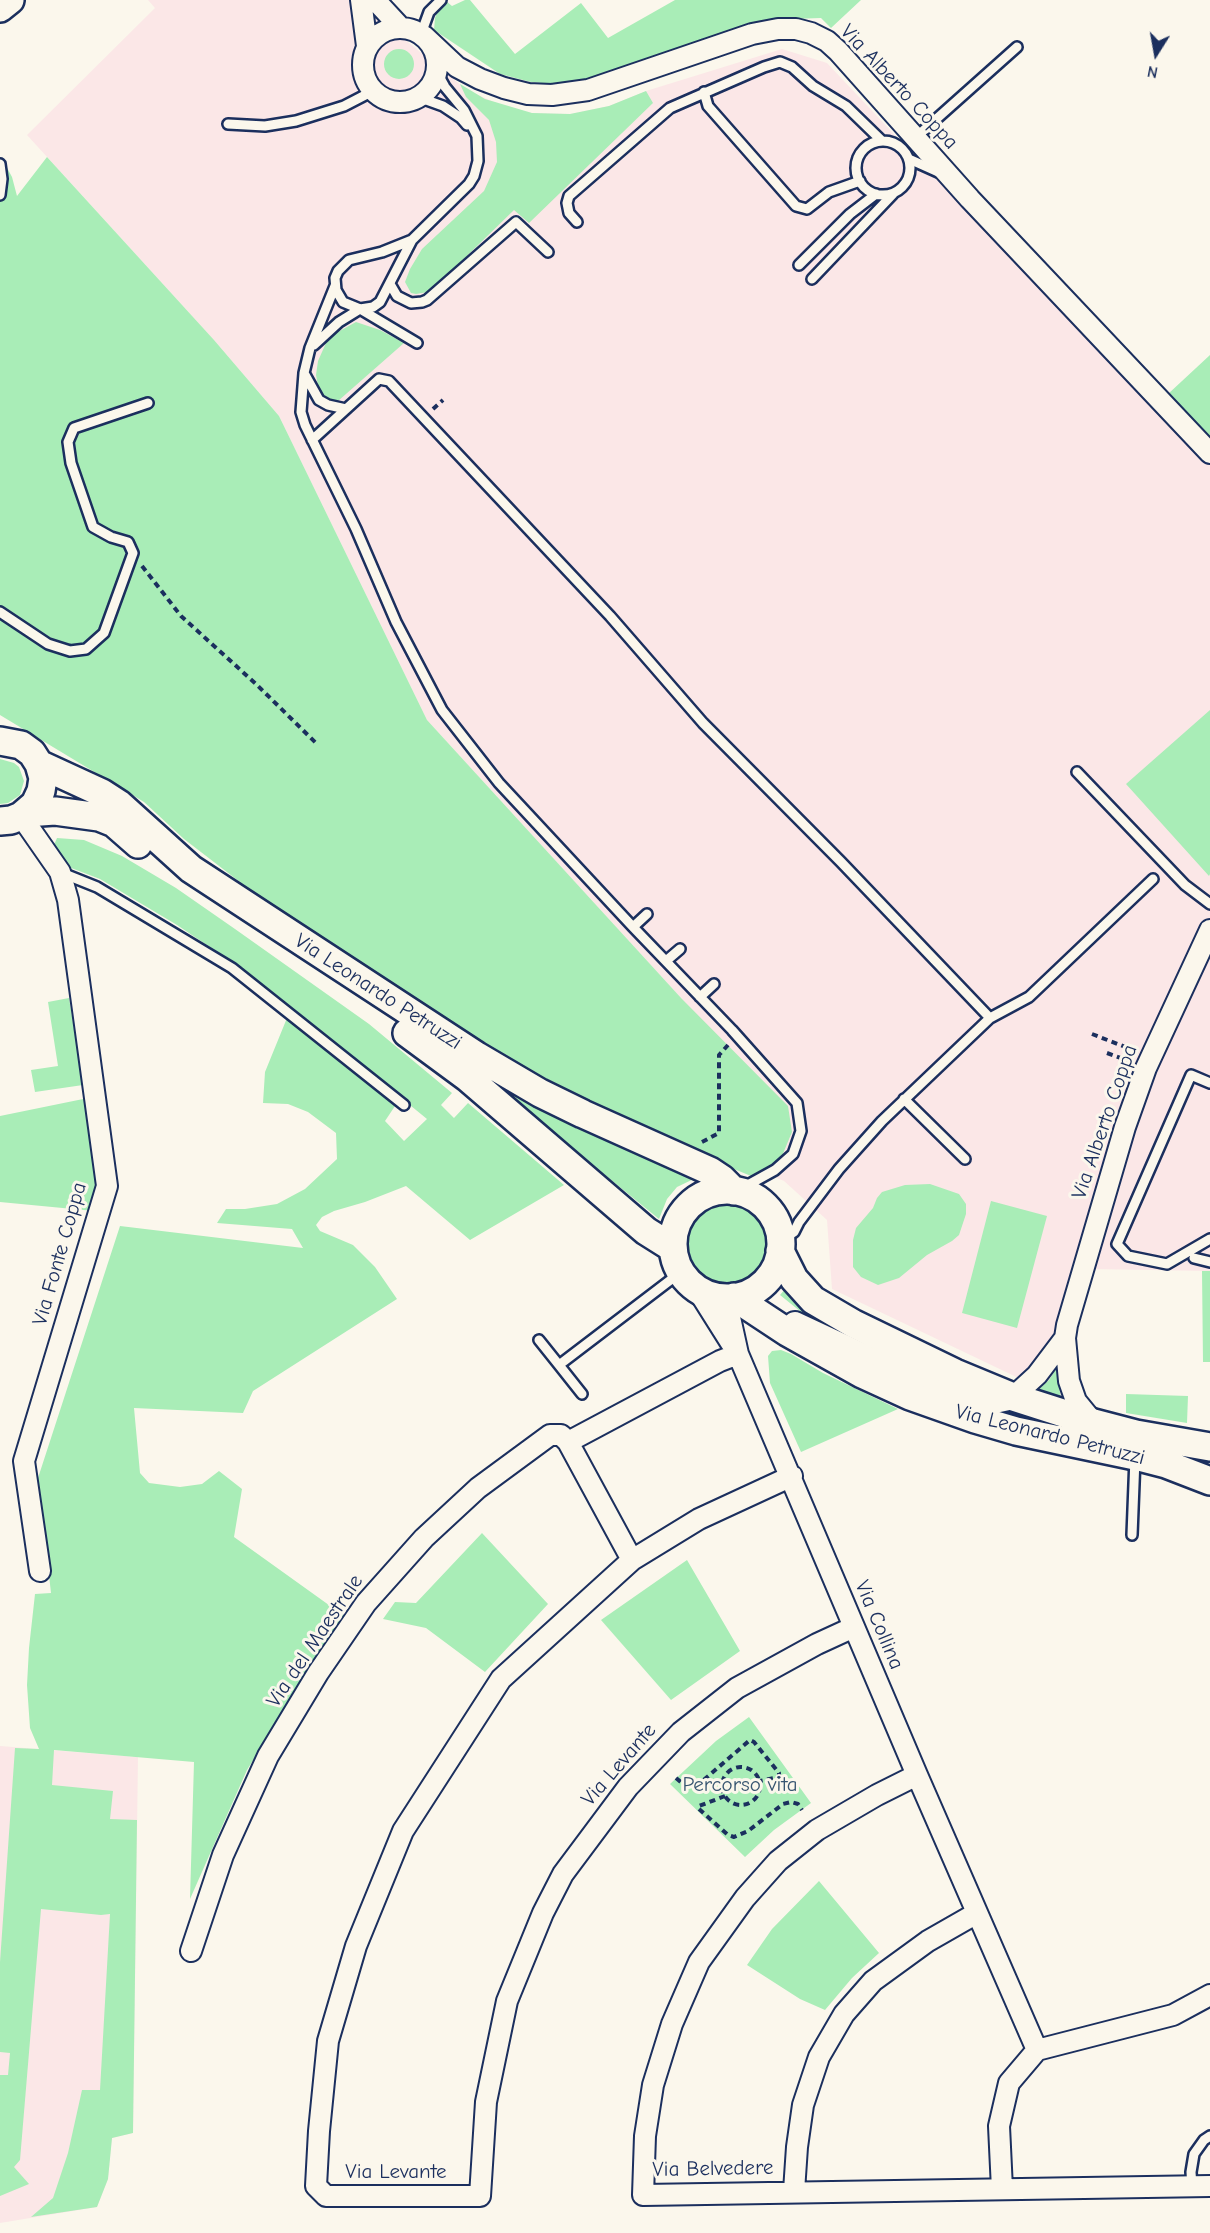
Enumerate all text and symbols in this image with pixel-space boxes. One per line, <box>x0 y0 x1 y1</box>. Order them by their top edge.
street label: Via Alberto Coppa <box>835 19 963 155</box>
north arrow <box>1126 24 1186 84</box>
text: N <box>1146 62 1159 81</box>
street label: Via Leonardo Petruzzi <box>290 928 466 1056</box>
street label: Via Alberto Coppa <box>1067 1042 1143 1202</box>
street label: Via Fonte Coppa <box>28 1180 92 1328</box>
street label: Via Leonardo Petruzzi <box>953 1399 1147 1471</box>
street label: Via del Maestrale <box>261 1570 369 1712</box>
street label: Via Collina <box>849 1577 909 1673</box>
street label: Via Levante <box>576 1719 662 1811</box>
park label: Percorso vita <box>682 1772 798 1798</box>
street label: Via Belvedere <box>652 2155 774 2183</box>
street label: Via Levante <box>345 2159 447 2185</box>

